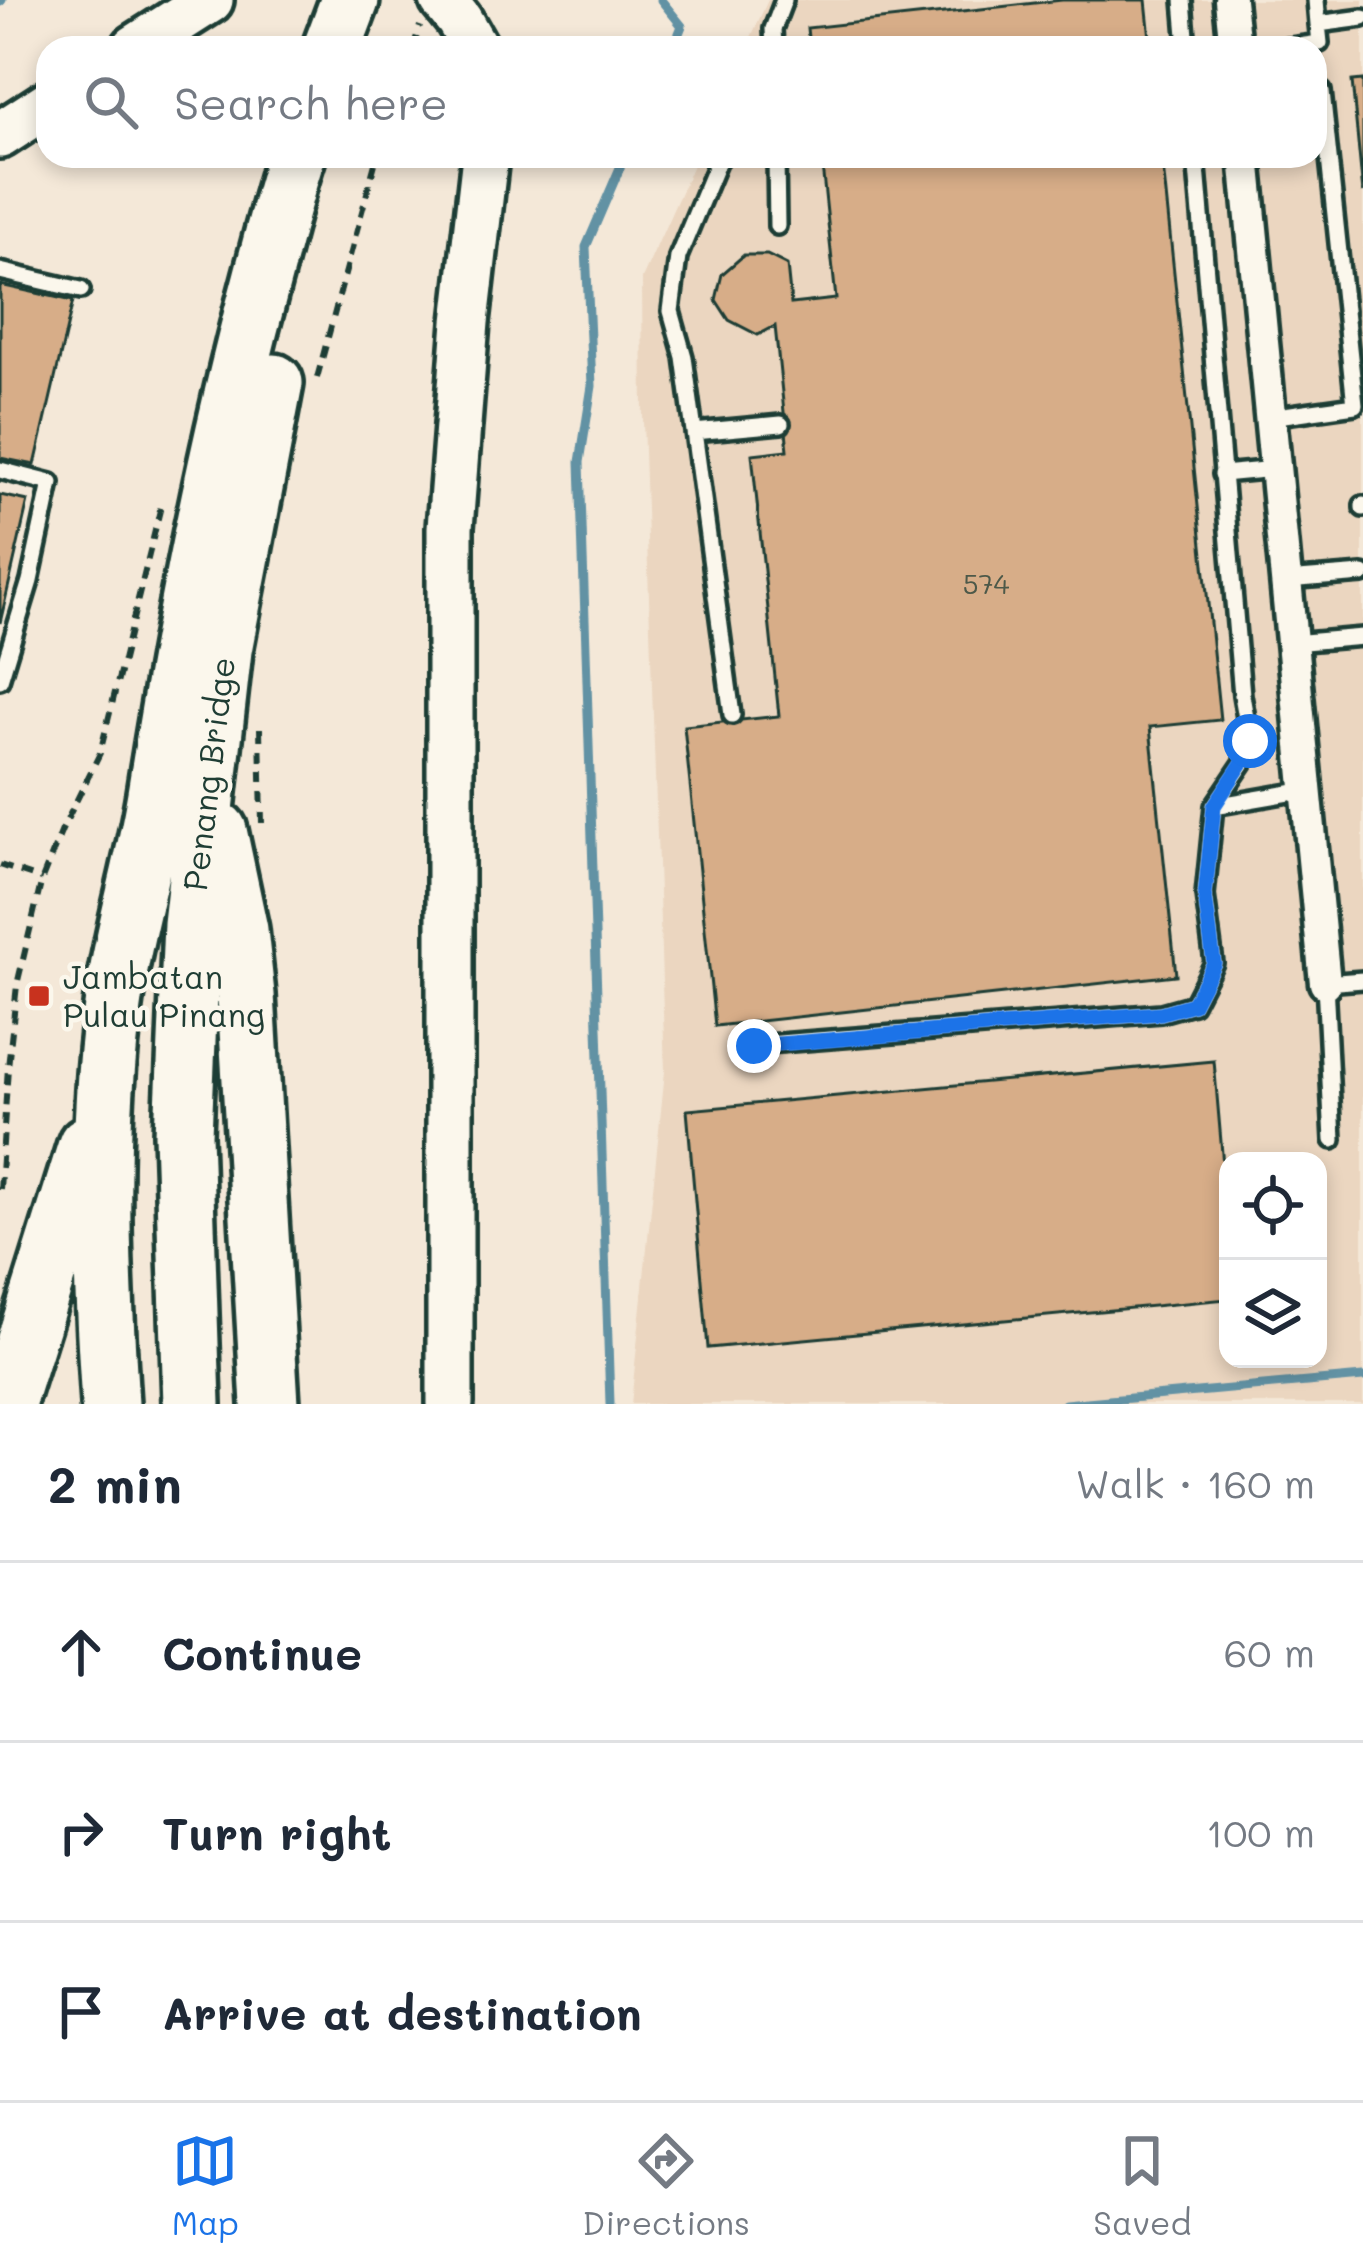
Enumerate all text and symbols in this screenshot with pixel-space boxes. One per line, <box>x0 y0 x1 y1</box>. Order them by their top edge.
search box <box>36 36 1327 168</box>
icon: search <box>78 69 144 135</box>
text: Search here <box>174 73 448 131</box>
house number: 574 <box>963 566 1009 601</box>
street label: Penang Bridge <box>172 655 243 893</box>
route start <box>1223 714 1277 768</box>
place label: Jambatan Pulau Pinang <box>63 954 265 1035</box>
marker: Jambatan Pulau Pinang <box>26 983 52 1009</box>
route end <box>727 1019 781 1073</box>
map controls <box>1219 1152 1327 1368</box>
button: locate <box>1219 1152 1327 1260</box>
button: layers <box>1219 1260 1327 1368</box>
text: 2 min <box>48 1449 182 1516</box>
text: Walk · 160 m <box>1075 1457 1315 1508</box>
icon: ahead <box>48 1619 114 1685</box>
text: Continue <box>162 1623 362 1681</box>
text: 60 m <box>1224 1626 1315 1677</box>
icon: right <box>48 1799 114 1865</box>
text: Turn right <box>162 1803 391 1861</box>
text: 100 m <box>1206 1806 1315 1857</box>
icon: arrive <box>48 1979 114 2045</box>
text: Arrive at destination <box>162 1983 642 2041</box>
tab: Map <box>172 2128 239 2243</box>
tab: Directions <box>582 2128 750 2243</box>
tab: Saved <box>1093 2128 1191 2243</box>

